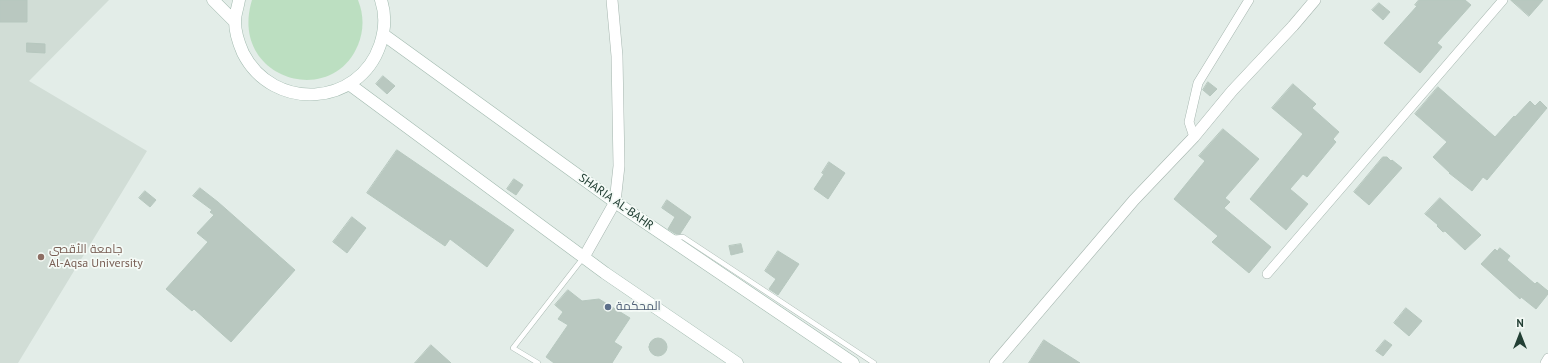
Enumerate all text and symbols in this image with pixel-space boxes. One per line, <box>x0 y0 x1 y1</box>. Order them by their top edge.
street label: SHARIA AL-BAHR <box>576 171 656 233</box>
place label: جامعة الأقصى Al-Aqsa University <box>49 243 143 271</box>
marker: جامعة الأقصى Al-Aqsa University <box>36 252 46 262</box>
place label: المحكمة <box>616 300 661 314</box>
marker: المحكمة <box>603 302 613 312</box>
north arrow <box>1500 315 1540 355</box>
text: N <box>1516 316 1524 330</box>

